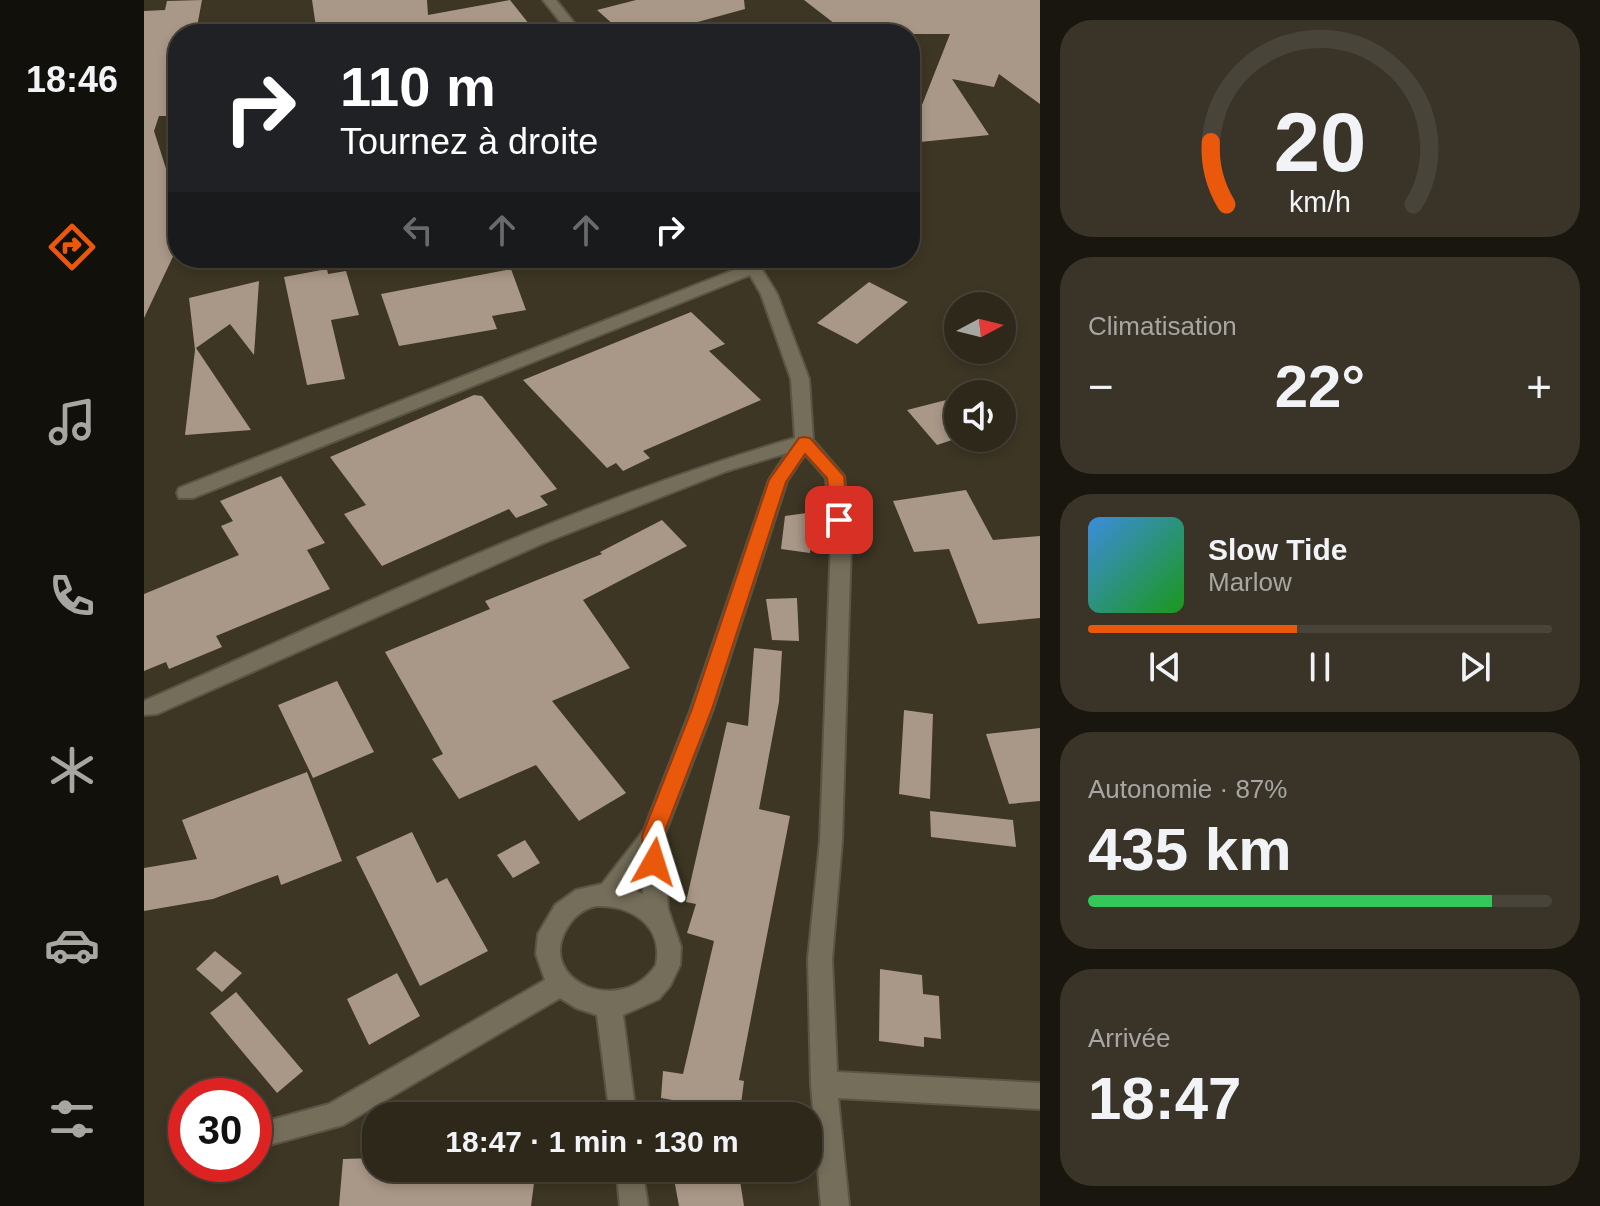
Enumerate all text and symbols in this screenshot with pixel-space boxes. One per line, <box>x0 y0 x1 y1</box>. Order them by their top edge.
text: 110 m <box>340 55 496 118</box>
icon: right <box>208 56 312 160</box>
text: 18:46 <box>26 59 118 100</box>
text: 20 <box>1274 95 1366 188</box>
text: Tournez à droite <box>340 121 598 162</box>
text: km/h <box>1289 186 1351 218</box>
icon: left <box>396 208 440 252</box>
icon: ahead <box>480 208 524 252</box>
icon: ahead <box>564 208 608 252</box>
icon: right <box>648 208 692 252</box>
icon: directions <box>44 219 100 275</box>
north arrow <box>944 292 1016 364</box>
map controls <box>944 292 1016 452</box>
text: Climatisation <box>1088 311 1237 341</box>
text: 22° <box>1275 353 1365 420</box>
text: − <box>1088 362 1114 411</box>
text: + <box>1526 362 1552 411</box>
button: sound <box>944 380 1016 452</box>
icon: music <box>44 394 100 450</box>
pin <box>805 486 873 554</box>
icon: arrive <box>817 498 861 542</box>
text: Slow Tide <box>1208 533 1347 566</box>
text: Marlow <box>1208 567 1292 597</box>
icon: phone <box>44 568 100 624</box>
icon: previous <box>1143 645 1187 689</box>
icon: pause <box>1298 645 1342 689</box>
icon: next <box>1453 645 1497 689</box>
icon: climate <box>44 742 100 798</box>
text: Autonomie · 87% <box>1088 774 1287 804</box>
text: 435 km <box>1088 816 1292 883</box>
position arrow <box>612 820 696 904</box>
icon: car <box>44 917 100 973</box>
text: Arrivée <box>1088 1023 1170 1053</box>
text: 18:47 <box>1088 1065 1241 1132</box>
speed limit sign: 30 <box>168 1078 272 1182</box>
icon: filters <box>44 1091 100 1147</box>
text: 18:47 · 1 min · 130 m <box>445 1125 739 1158</box>

